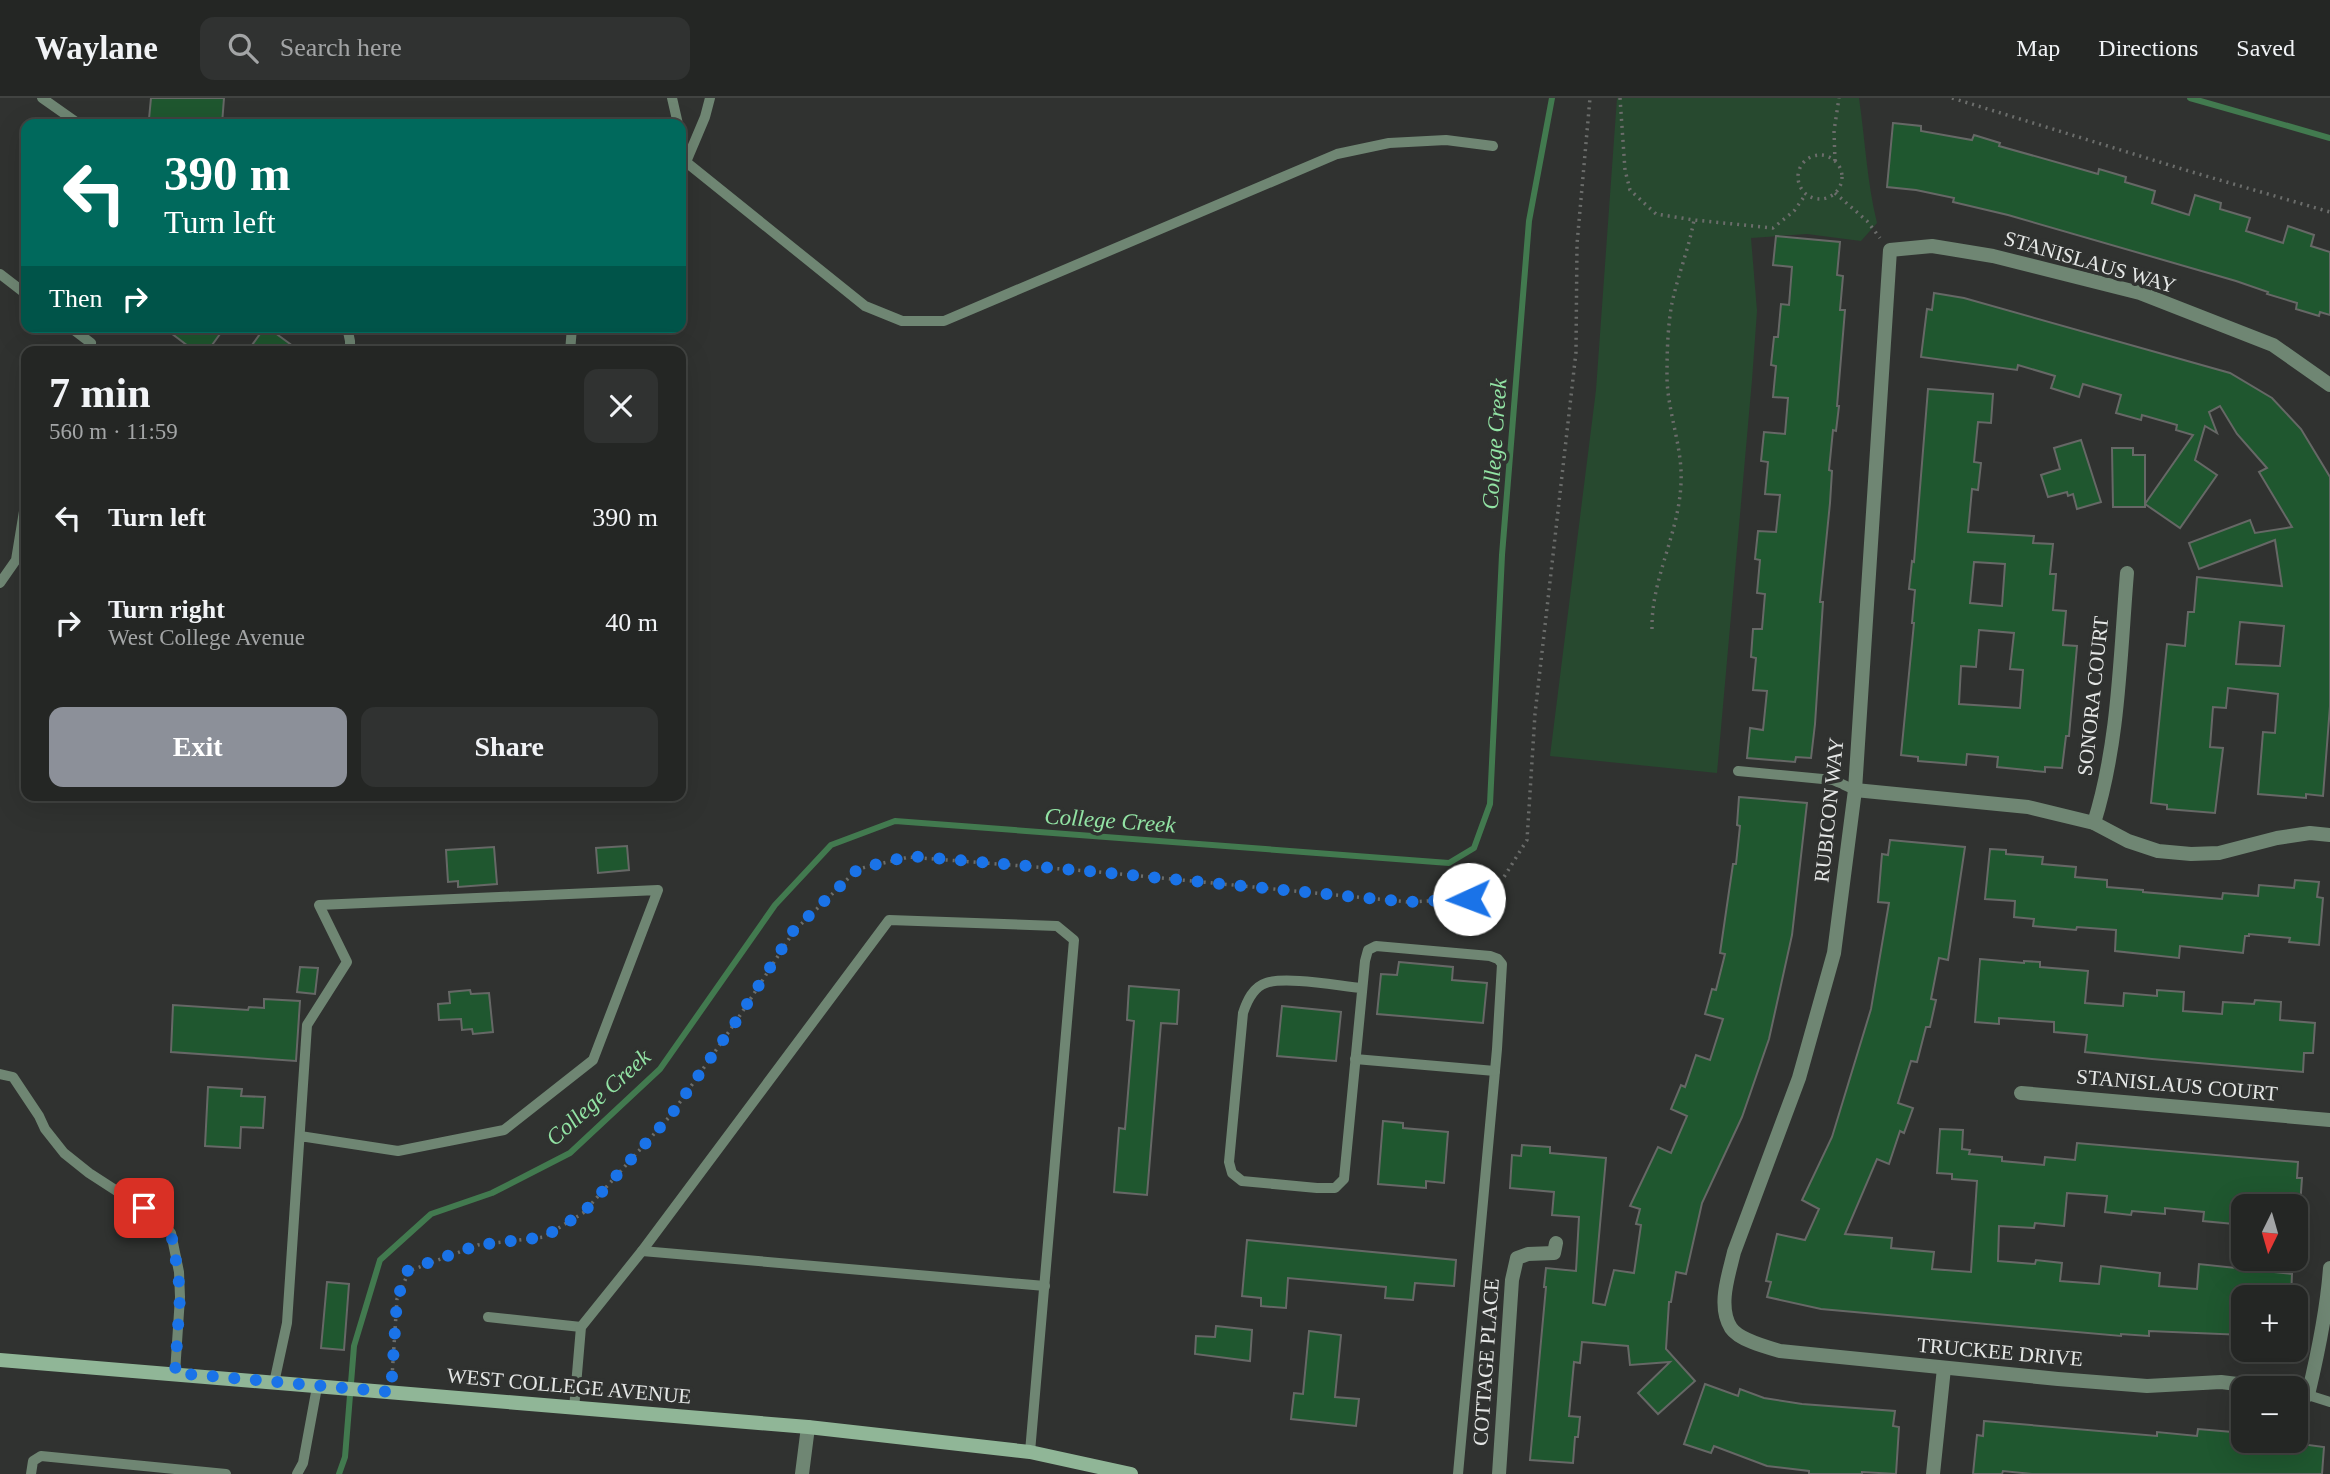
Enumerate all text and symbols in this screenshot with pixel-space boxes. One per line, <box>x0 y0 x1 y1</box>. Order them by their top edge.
search box <box>200 17 690 80</box>
icon: search <box>224 29 262 67</box>
text: Waylane <box>35 30 158 66</box>
text: Search here <box>280 33 402 62</box>
text: Map <box>2016 35 2060 61</box>
text: Directions <box>2098 35 2198 61</box>
text: Saved <box>2236 35 2295 61</box>
text: 390 m <box>164 146 291 201</box>
icon: left <box>49 147 140 238</box>
text: Turn left <box>164 204 276 240</box>
street label: STANISLAUS WAY <box>2001 226 2179 298</box>
icon: right <box>116 280 154 318</box>
text: Then <box>49 284 102 313</box>
button: close <box>584 369 658 443</box>
text: 7 min <box>49 370 151 416</box>
water label: College Creek <box>1477 377 1512 510</box>
text: 560 m · 11:59 <box>49 419 178 444</box>
icon: left <box>49 499 87 537</box>
text: Turn left <box>108 503 206 532</box>
text: 390 m <box>592 503 658 532</box>
text: Turn right <box>108 595 225 624</box>
icon: right <box>49 604 87 642</box>
text: 40 m <box>605 608 658 637</box>
street label: SONORA COURT <box>2073 615 2113 777</box>
text: West College Avenue <box>108 625 305 650</box>
button: Exit <box>49 707 347 787</box>
button: Share <box>361 707 658 787</box>
street label: RUBICON WAY <box>1809 737 1849 883</box>
water label: College Creek <box>1044 803 1177 838</box>
position arrow <box>1432 862 1506 936</box>
water label: College Creek <box>541 1044 656 1151</box>
street label: STANISLAUS COURT <box>2075 1064 2279 1106</box>
pin <box>114 1178 174 1238</box>
icon: arrive <box>125 1189 163 1227</box>
north arrow <box>2231 1194 2308 1270</box>
map controls <box>2231 1194 2308 1453</box>
street label: COTTAGE PLACE <box>1468 1277 1504 1447</box>
button: + <box>2231 1285 2308 1362</box>
street label: TRUCKEE DRIVE <box>1916 1333 2084 1371</box>
street label: WEST COLLEGE AVENUE <box>446 1363 692 1409</box>
button: − <box>2231 1376 2308 1453</box>

